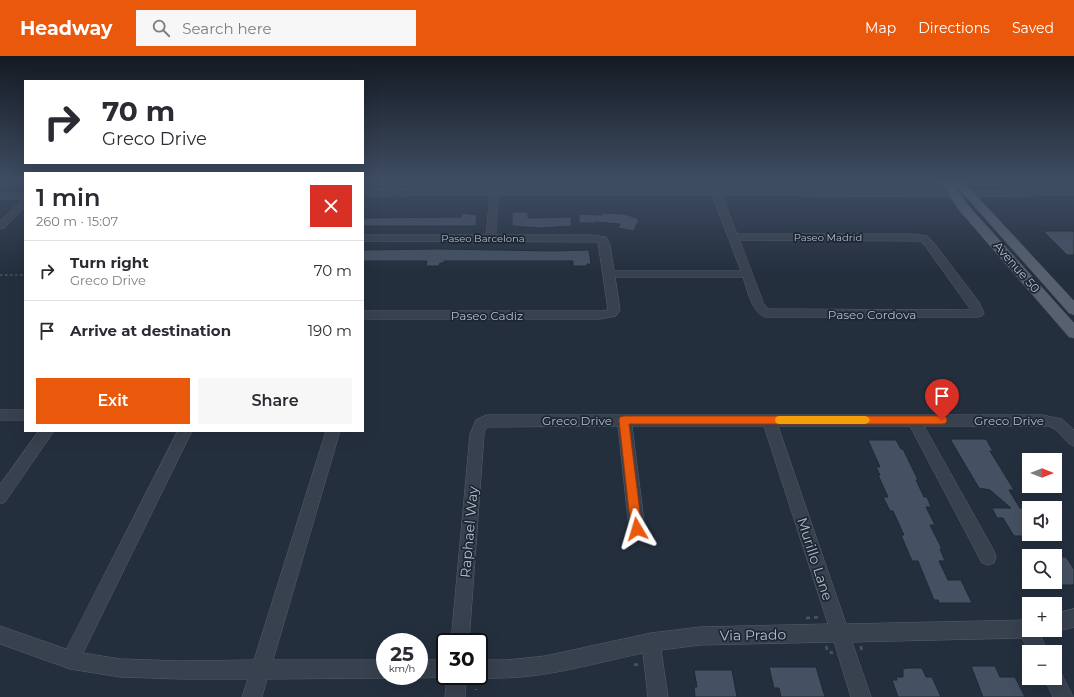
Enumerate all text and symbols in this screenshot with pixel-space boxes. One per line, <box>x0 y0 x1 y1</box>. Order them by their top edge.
search box <box>136 10 416 46</box>
text: Headway <box>20 17 112 40</box>
icon: search <box>150 17 172 39</box>
text: Search here <box>182 19 272 38</box>
text: Map <box>865 19 896 37</box>
text: Directions <box>918 19 990 37</box>
text: Saved <box>1012 19 1054 37</box>
text: 70 m <box>102 94 175 128</box>
icon: right <box>36 96 88 148</box>
text: Greco Drive <box>102 128 207 150</box>
text: 1 min <box>36 183 100 212</box>
button: close <box>310 185 352 227</box>
text: 260 m · 15:07 <box>36 213 118 229</box>
street label: Paseo Madrid <box>794 231 862 244</box>
street label: Paseo Barcelona <box>441 232 525 245</box>
street label: Avenue 50 <box>991 238 1043 296</box>
text: Turn right <box>70 253 149 272</box>
icon: right <box>36 260 58 282</box>
text: 70 m <box>314 261 352 280</box>
text: Greco Drive <box>70 272 146 288</box>
street label: Paseo Cordova <box>828 307 916 322</box>
street label: Paseo Cadiz <box>451 308 523 323</box>
icon: arrive <box>36 320 58 342</box>
text: Arrive at destination <box>70 321 231 340</box>
text: 190 m <box>308 321 352 340</box>
button: Exit <box>36 378 190 424</box>
button: Share <box>198 378 352 424</box>
pin <box>925 379 959 420</box>
icon: arrive <box>931 385 953 407</box>
street label: Greco Drive <box>542 413 612 428</box>
street label: Greco Drive <box>974 413 1044 428</box>
north arrow <box>1022 453 1062 493</box>
map controls <box>1022 453 1062 685</box>
street label: Raphael Way <box>456 485 482 579</box>
button: sound <box>1022 501 1062 541</box>
position arrow <box>616 508 658 550</box>
street label: Murillo Lane <box>793 515 837 603</box>
button: search <box>1022 549 1062 589</box>
button: + <box>1022 597 1062 637</box>
street label: Via Prado <box>720 625 787 645</box>
speed limit sign: 30 <box>436 633 488 685</box>
text: 25 <box>390 642 414 666</box>
button: − <box>1022 645 1062 685</box>
text: km/h <box>389 662 415 675</box>

